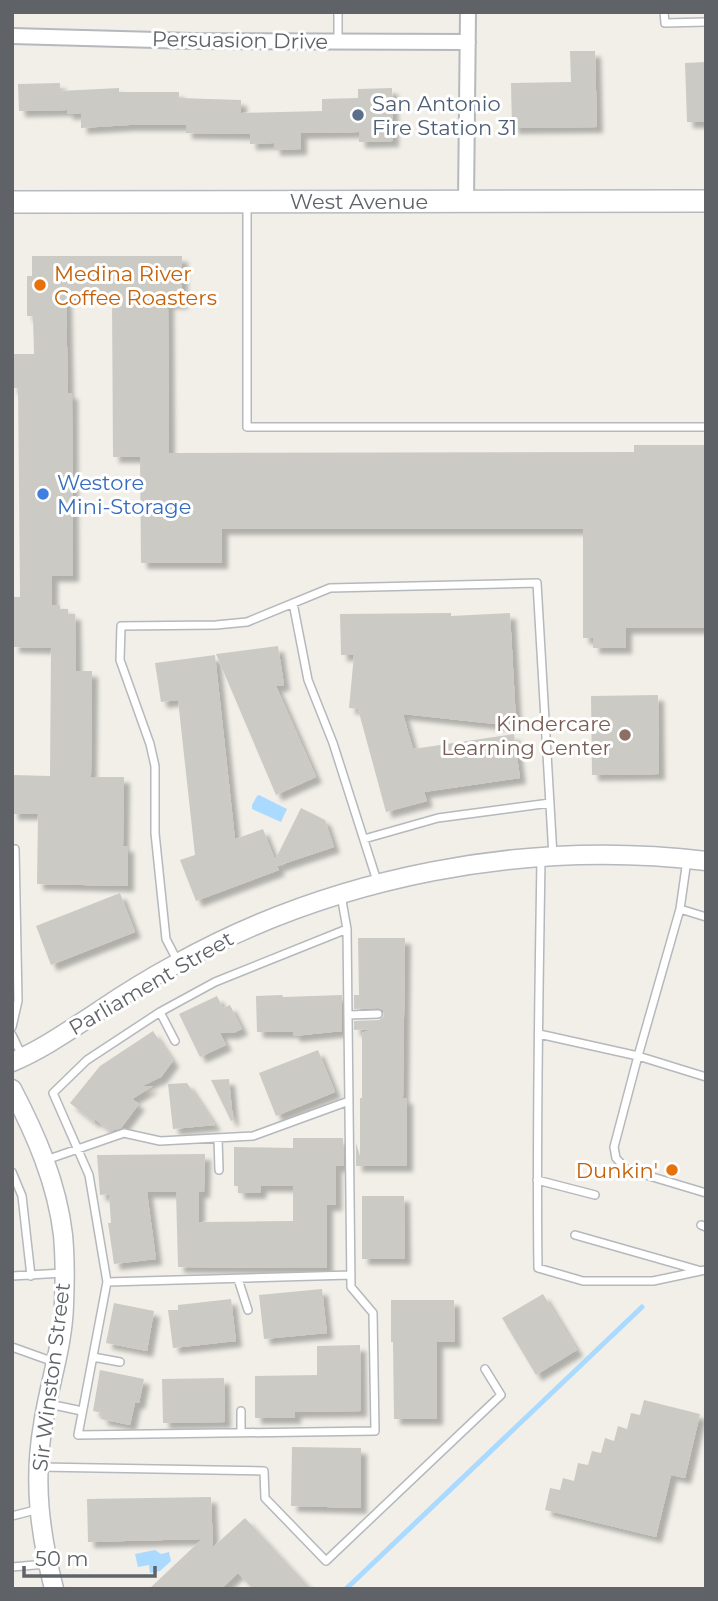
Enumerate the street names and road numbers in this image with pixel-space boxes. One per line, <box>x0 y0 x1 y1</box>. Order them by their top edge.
street label: Persuasion Drive <box>152 26 328 54</box>
street label: West Avenue <box>290 189 428 214</box>
street label: Parliament Street <box>64 926 238 1040</box>
street label: Sir Winston Street <box>27 1281 75 1473</box>

